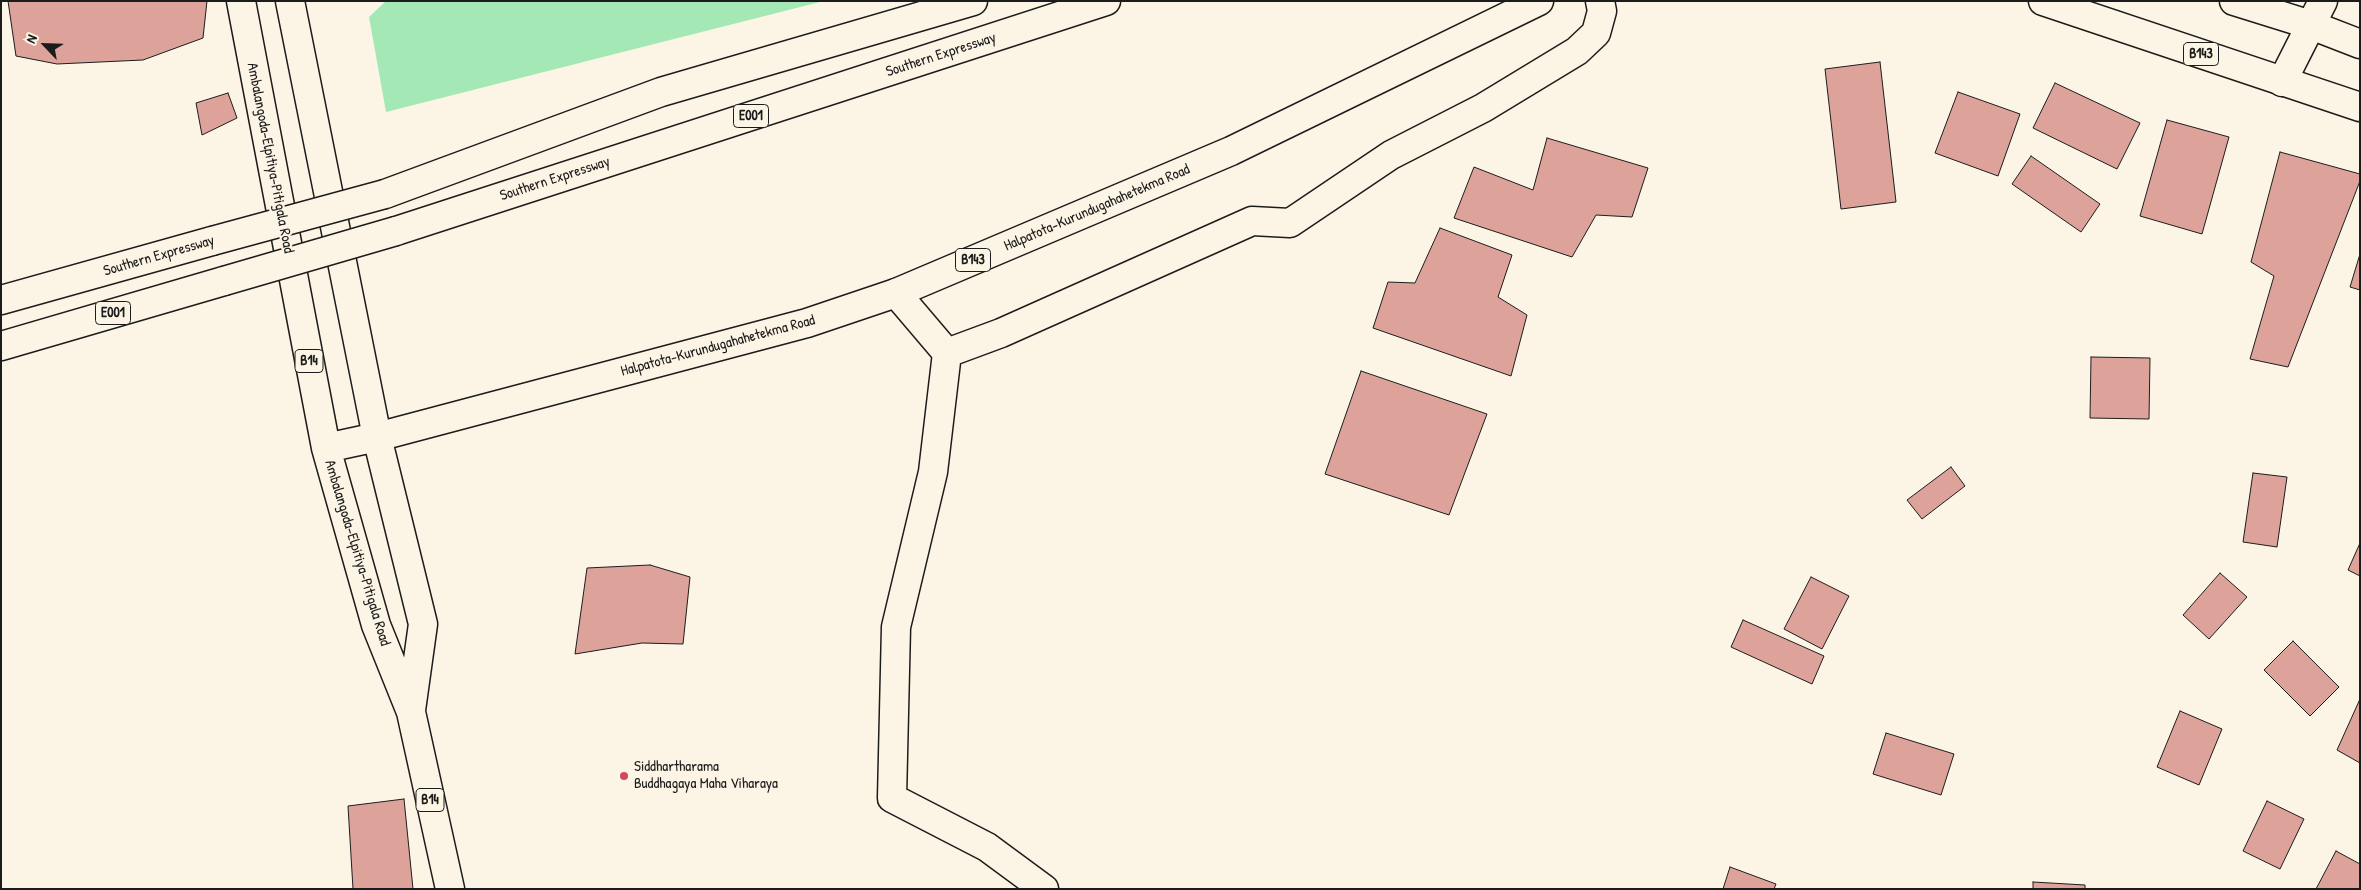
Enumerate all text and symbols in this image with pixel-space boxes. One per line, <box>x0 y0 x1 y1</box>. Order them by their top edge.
north arrow <box>20 20 70 70</box>
street label: Southern Expressway <box>884 29 998 81</box>
text: N <box>21 31 41 46</box>
road number: B143 <box>2184 42 2218 66</box>
street label: Ambalangoda-Elpitiya-Pitigala Road <box>243 61 297 255</box>
road number: E001 <box>734 104 768 128</box>
street label: Southern Expressway <box>498 153 612 205</box>
street label: Halpatota-Kurundugahahetekma Road <box>1001 161 1193 255</box>
street label: Southern Expressway <box>101 232 217 280</box>
road number: B143 <box>956 248 990 272</box>
road number: E001 <box>96 302 130 324</box>
street label: Halpatota-Kurundugahahetekma Road <box>619 311 817 381</box>
road number: B14 <box>295 350 323 372</box>
street label: Ambalangoda-Elpitiya-Pitigala Road <box>320 458 394 648</box>
place label: Siddhartharama Buddhagaya Maha Viharaya <box>634 758 778 793</box>
marker: Siddhartharama Buddhagaya Maha Viharaya <box>618 770 630 782</box>
road number: B14 <box>416 788 444 812</box>

